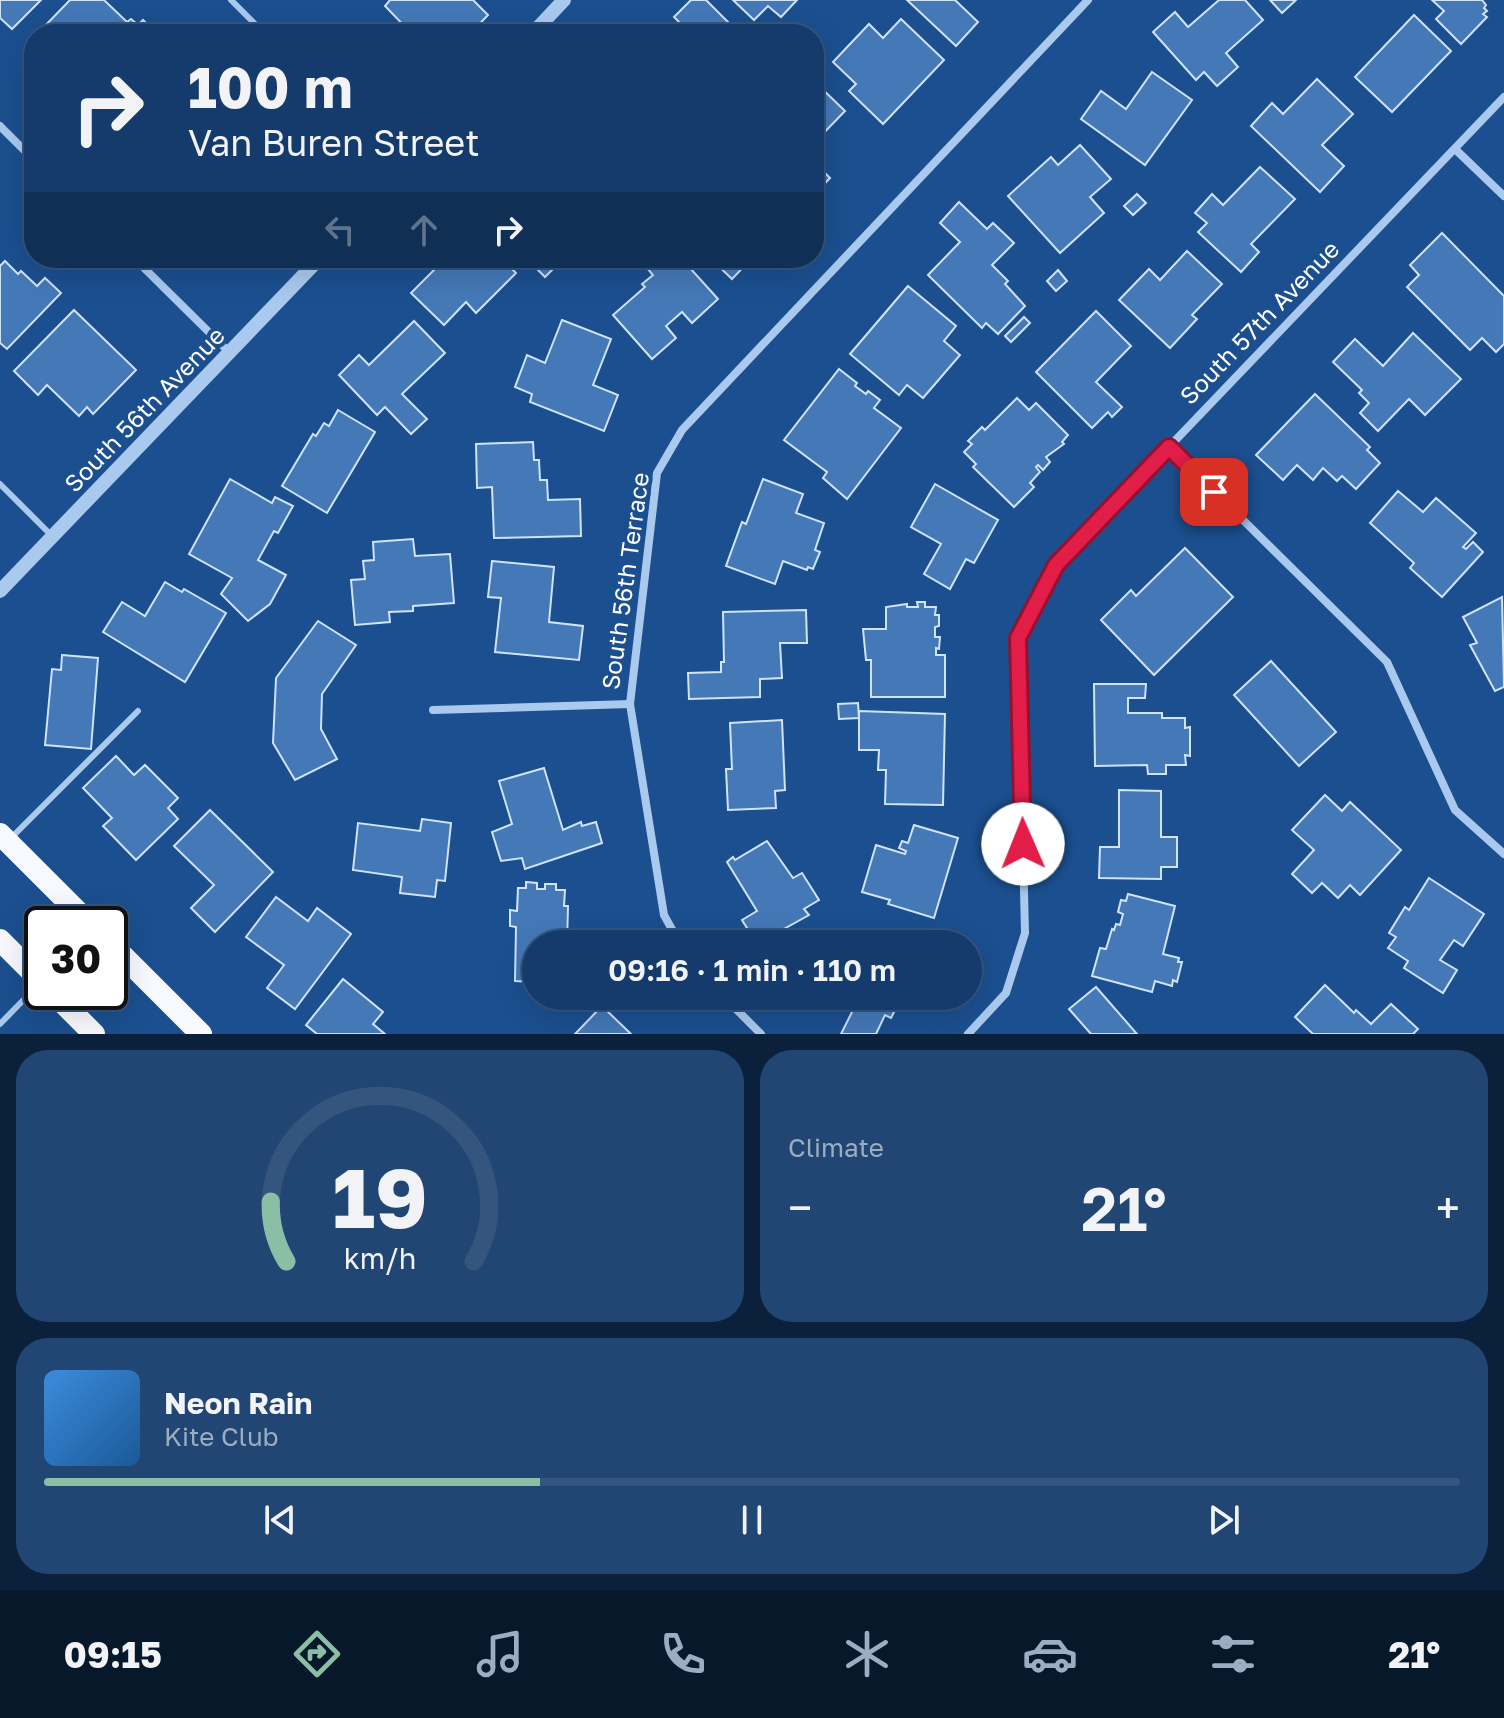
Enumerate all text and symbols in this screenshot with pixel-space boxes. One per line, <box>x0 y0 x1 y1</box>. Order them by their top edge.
text: 100 m <box>188 53 353 120</box>
icon: right <box>56 56 160 160</box>
text: Van Buren Street <box>188 121 480 164</box>
icon: left <box>318 208 362 252</box>
icon: ahead <box>402 208 446 252</box>
icon: right <box>486 208 530 252</box>
street label: South 57th Avenue <box>1173 234 1344 410</box>
street label: South 56th Avenue <box>58 320 230 498</box>
pin <box>1180 458 1248 526</box>
street label: South 56th Terrace <box>595 470 654 691</box>
icon: arrive <box>1192 470 1236 514</box>
position arrow <box>981 802 1065 886</box>
speed limit sign: 30 <box>24 906 128 1010</box>
text: 09:16 · 1 min · 110 m <box>608 952 896 988</box>
text: Climate <box>788 1132 884 1163</box>
text: 19 <box>332 1146 428 1246</box>
text: 21° <box>1081 1172 1167 1244</box>
text: − <box>788 1181 812 1234</box>
text: + <box>1436 1181 1460 1234</box>
text: km/h <box>344 1241 416 1275</box>
text: Neon Rain <box>164 1385 312 1421</box>
text: Kite Club <box>164 1421 279 1452</box>
icon: previous <box>258 1498 302 1542</box>
icon: pause <box>730 1498 774 1542</box>
icon: next <box>1202 1498 1246 1542</box>
icon: directions <box>289 1626 345 1682</box>
icon: music <box>472 1626 528 1682</box>
icon: phone <box>655 1626 711 1682</box>
icon: climate <box>839 1626 895 1682</box>
icon: car <box>1022 1626 1078 1682</box>
icon: filters <box>1205 1626 1261 1682</box>
text: 09:15 <box>64 1633 162 1676</box>
text: 21° <box>1388 1633 1440 1676</box>

